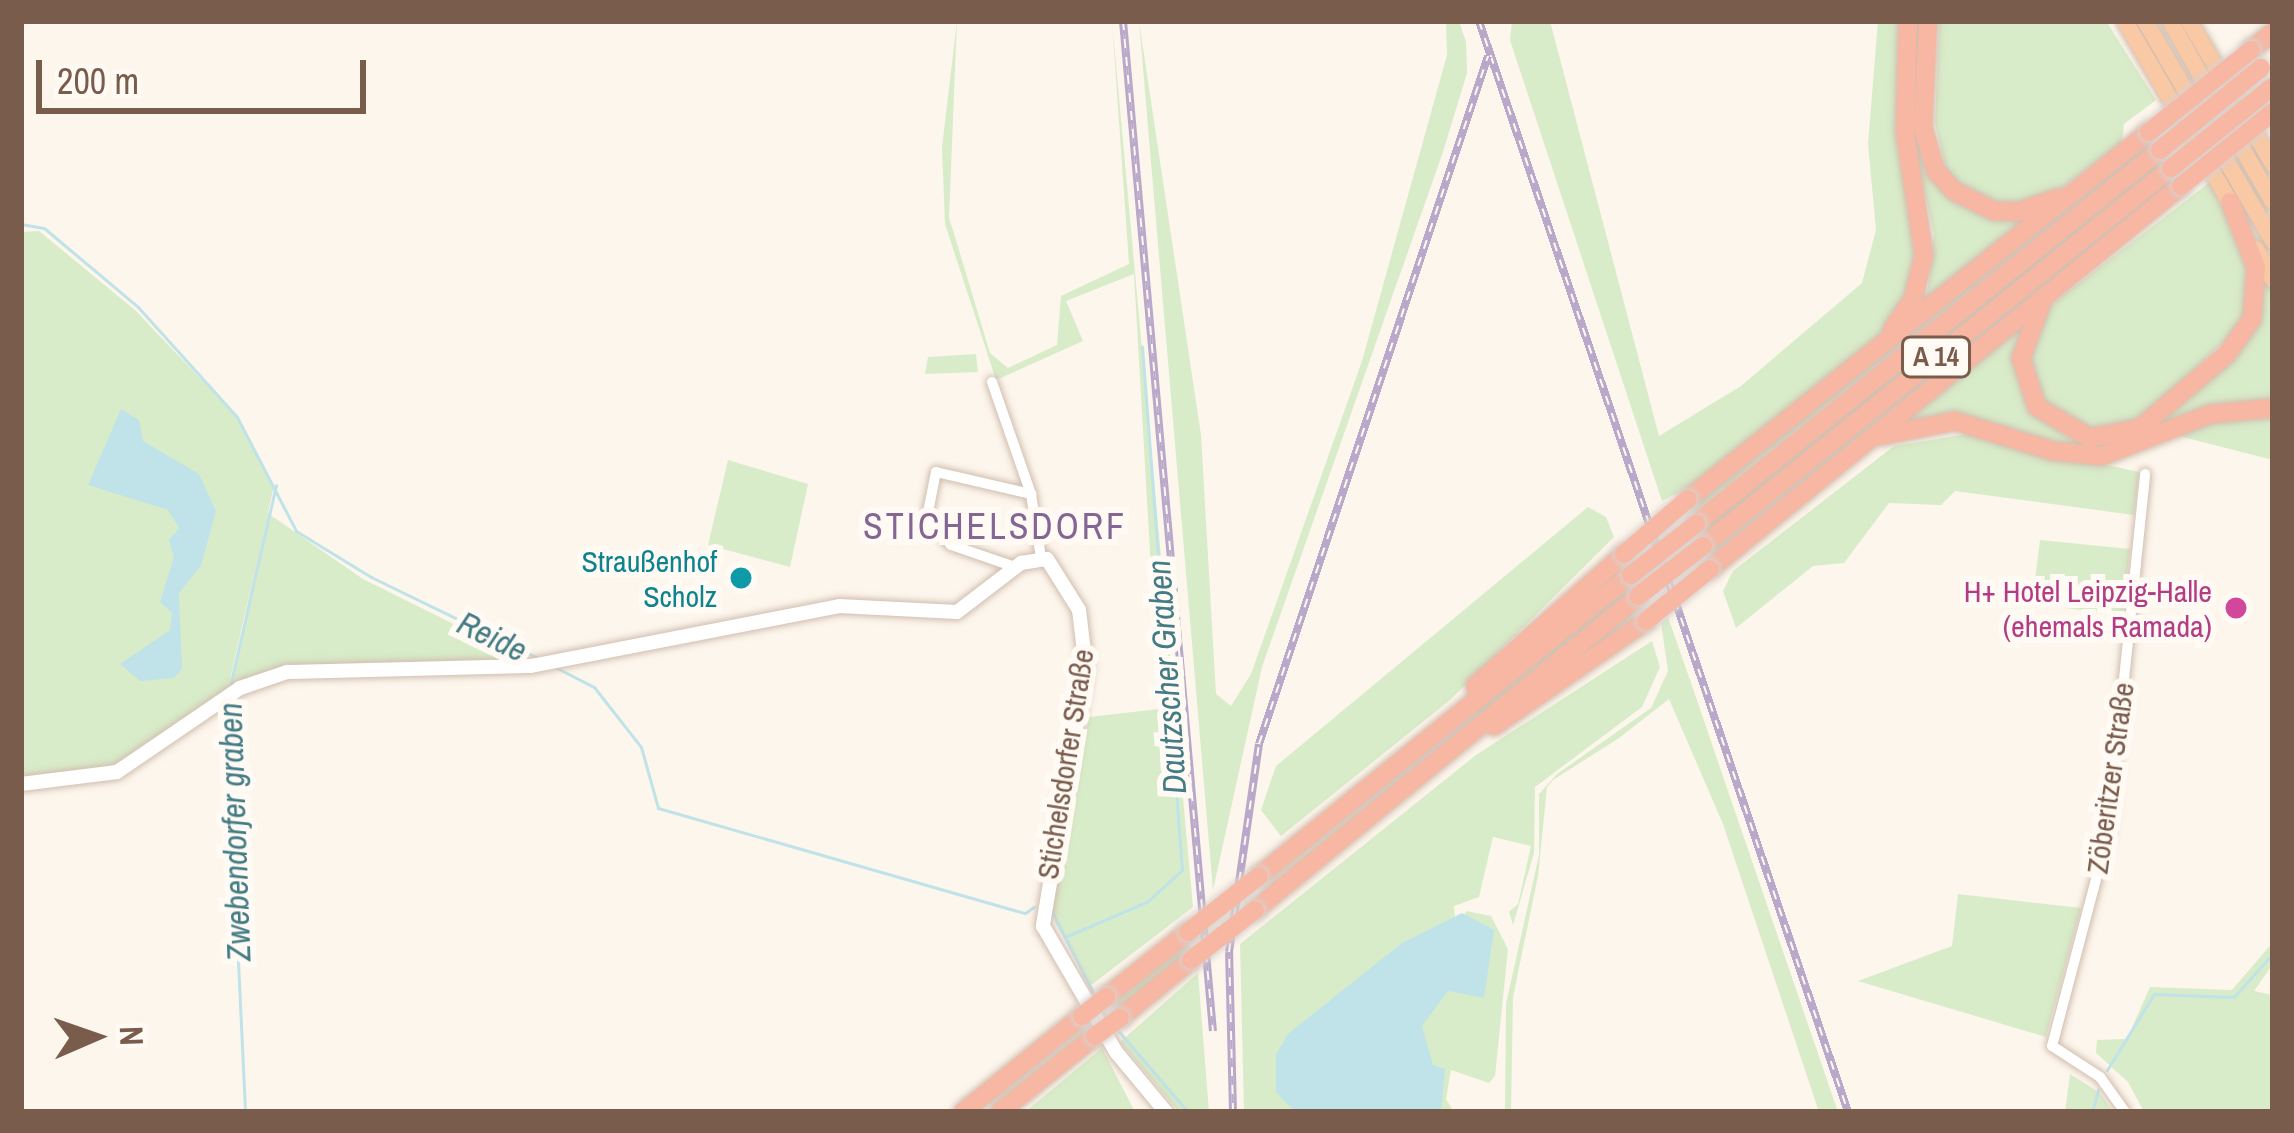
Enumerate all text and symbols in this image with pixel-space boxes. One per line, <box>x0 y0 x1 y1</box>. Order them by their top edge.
scale bar <box>42 36 372 110</box>
text: 200 m <box>57 57 139 105</box>
road number: A 14 <box>1900 336 1972 378</box>
district label: STICHELSDORF <box>863 505 1127 549</box>
place label: Straußenhof Scholz <box>582 543 717 614</box>
water label: Dautzscher Graben <box>1139 559 1195 795</box>
marker: Straußenhof Scholz <box>728 565 754 591</box>
place label: H+ Hotel Leipzig-Halle (ehemals Ramada) <box>1964 573 2212 644</box>
marker: H+ Hotel Leipzig-Halle (ehemals Ramada) <box>2223 595 2249 621</box>
water label: Reide <box>451 603 533 671</box>
street label: Stichelsdorfer Straße <box>1029 646 1101 882</box>
street label: Zöberitzer Straße <box>2079 680 2141 876</box>
water label: Zwebendorfer graben <box>211 702 259 962</box>
north arrow <box>36 977 156 1097</box>
text: N <box>110 1025 154 1046</box>

